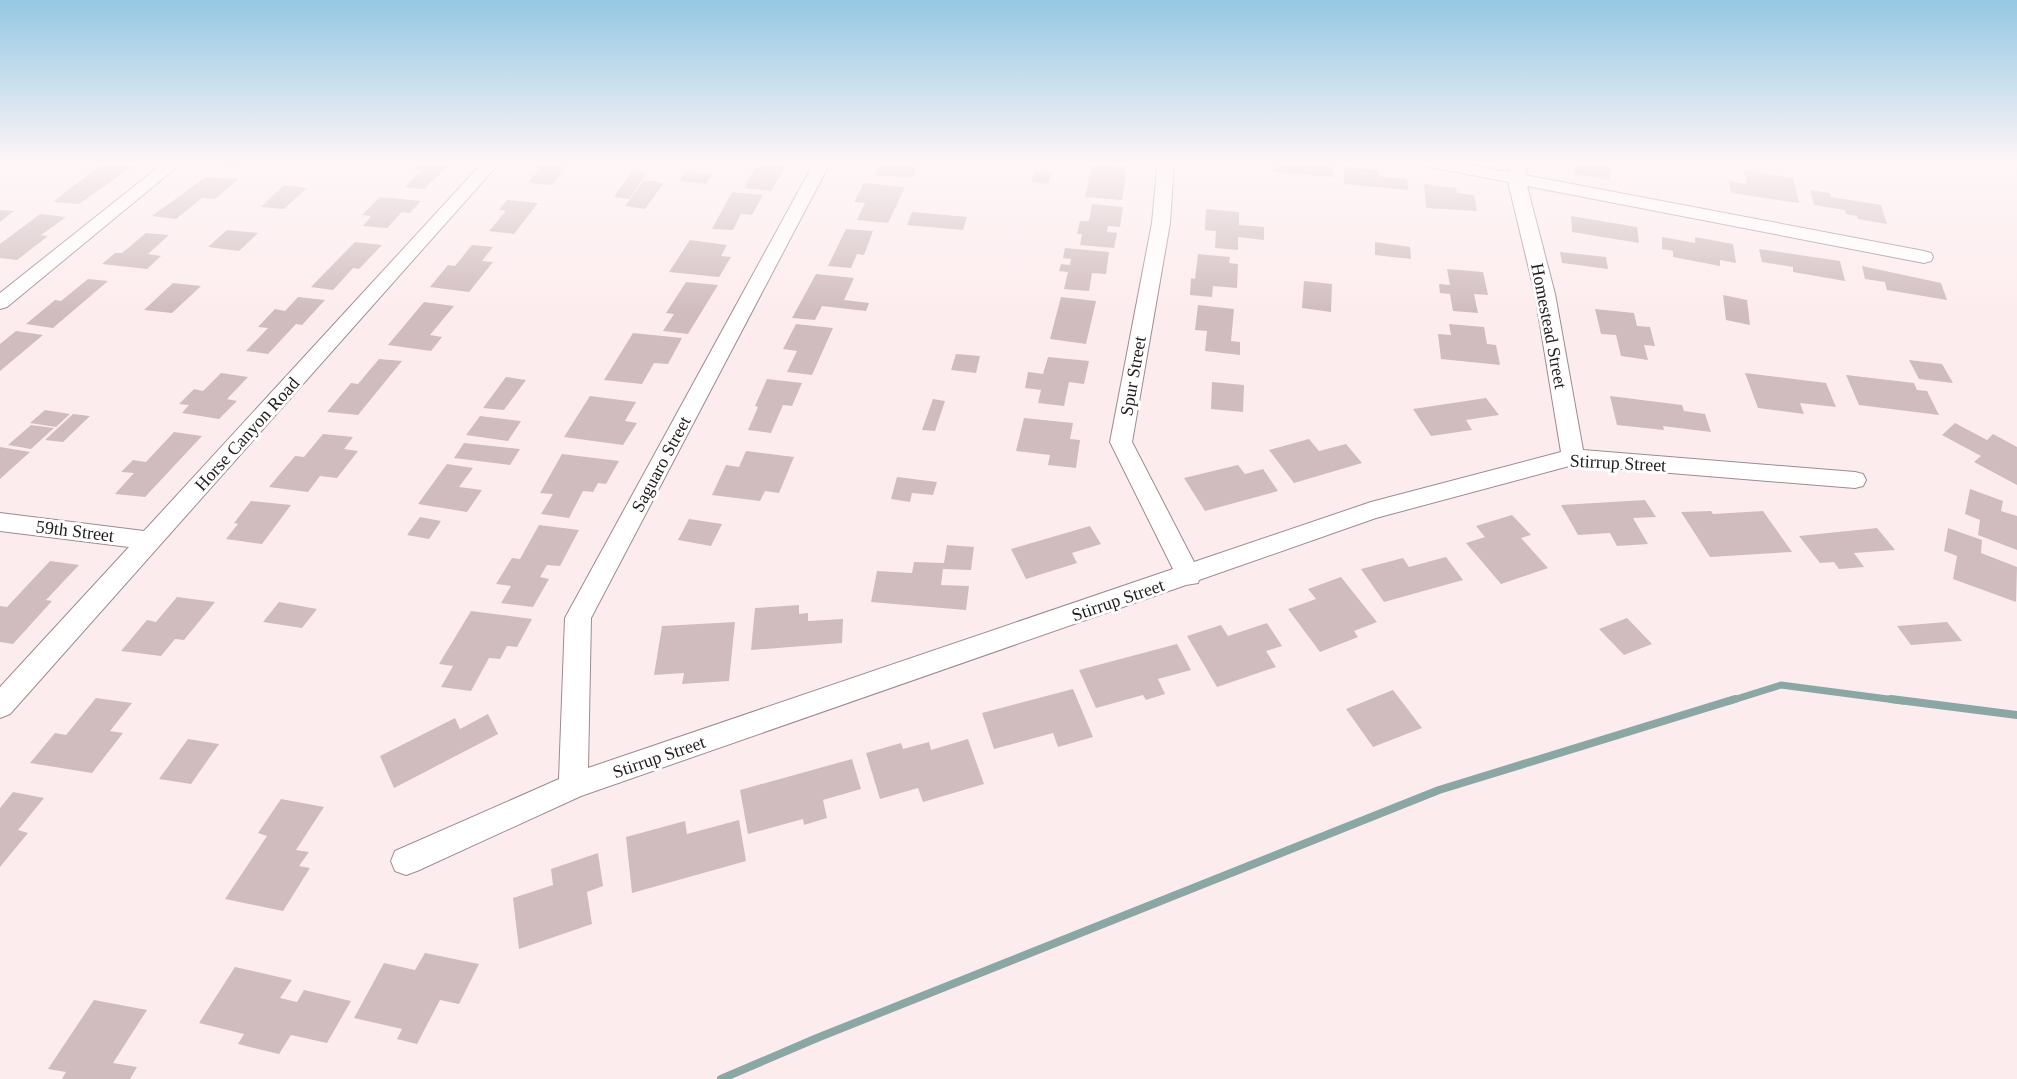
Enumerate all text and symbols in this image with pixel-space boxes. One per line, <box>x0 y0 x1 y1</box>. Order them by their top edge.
street label: Homestead Street <box>1527 262 1571 390</box>
street label: Spur Street <box>1116 335 1150 417</box>
street label: Horse Canyon Road <box>191 373 303 495</box>
street label: Saguaro Street <box>627 413 695 515</box>
street label: Stirrup Street <box>1569 450 1667 476</box>
street label: 59th Street <box>35 516 115 546</box>
street label: Stirrup Street <box>1069 575 1167 625</box>
street label: Stirrup Street <box>610 732 708 782</box>

